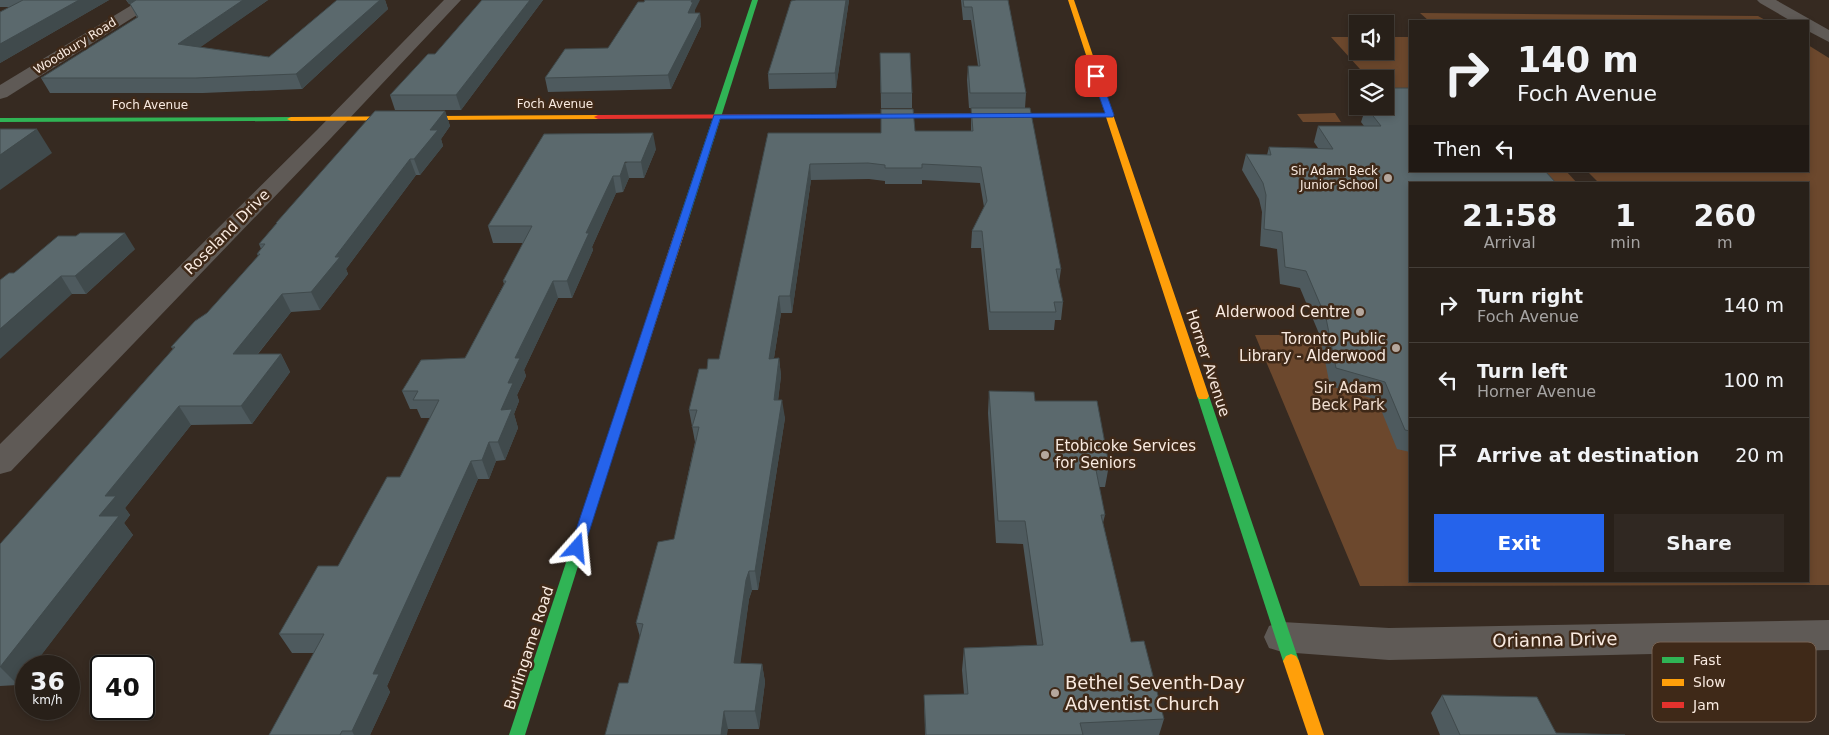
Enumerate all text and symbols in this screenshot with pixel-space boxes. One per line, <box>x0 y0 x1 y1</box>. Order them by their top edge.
street label: Woodbury Road <box>31 15 119 77</box>
map controls <box>1349 15 1394 115</box>
button: sound <box>1349 15 1394 60</box>
icon: right <box>1434 40 1499 105</box>
text: 140 m <box>1517 40 1639 80</box>
pin <box>1075 55 1117 97</box>
icon: arrive <box>1082 62 1110 90</box>
button: layers <box>1349 70 1394 115</box>
text: Foch Avenue <box>1517 81 1657 106</box>
street label: Foch Avenue <box>517 97 593 111</box>
street label: Foch Avenue <box>112 98 188 112</box>
icon: left <box>1491 135 1519 163</box>
text: Then <box>1434 138 1481 160</box>
place label: Sir Adam Beck Junior School <box>1291 164 1378 192</box>
marker: Sir Adam Beck Junior School <box>1382 172 1394 184</box>
street label: Roseland Drive <box>181 186 273 278</box>
text: 21:58 <box>1462 198 1557 233</box>
text: 1 <box>1615 198 1636 233</box>
text: 260 <box>1693 198 1756 233</box>
text: Arrival <box>1484 233 1536 252</box>
text: min <box>1610 233 1641 252</box>
text: m <box>1717 233 1733 252</box>
text: Turn right <box>1477 285 1583 307</box>
icon: right <box>1434 291 1462 319</box>
text: 140 m <box>1723 294 1784 316</box>
place label: Alderwood Centre <box>1216 303 1350 321</box>
marker: Alderwood Centre <box>1354 306 1366 318</box>
street label: Horner Avenue <box>1182 307 1234 419</box>
text: Foch Avenue <box>1477 307 1579 326</box>
place label: Toronto Public Library - Alderwood <box>1239 330 1386 365</box>
marker: Toronto Public Library - Alderwood <box>1390 342 1402 354</box>
text: Turn left <box>1477 360 1568 382</box>
icon: left <box>1434 366 1462 394</box>
text: 100 m <box>1723 369 1784 391</box>
park label: Sir Adam Beck Park <box>1311 379 1385 414</box>
text: Horner Avenue <box>1477 382 1596 401</box>
place label: Etobicoke Services for Seniors <box>1055 437 1196 472</box>
icon: arrive <box>1434 441 1462 469</box>
text: Arrive at destination <box>1477 444 1699 466</box>
text: 20 m <box>1735 444 1784 466</box>
marker: Etobicoke Services for Seniors <box>1039 449 1051 461</box>
button: Exit <box>1434 514 1604 572</box>
button: Share <box>1614 514 1784 572</box>
position arrow <box>550 521 602 573</box>
street label: Burlingame Road <box>501 584 557 712</box>
street label: Orianna Drive <box>1492 628 1618 651</box>
legend <box>1652 642 1816 722</box>
text: Fast <box>1693 652 1722 668</box>
speed limit sign: 40 <box>90 655 155 720</box>
text: 36 <box>30 667 65 696</box>
place label: Bethel Seventh-Day Adventist Church <box>1065 672 1245 714</box>
text: Slow <box>1693 674 1726 690</box>
marker: Bethel Seventh-Day Adventist Church <box>1049 687 1061 699</box>
text: km/h <box>32 693 63 707</box>
text: Jam <box>1692 697 1719 713</box>

